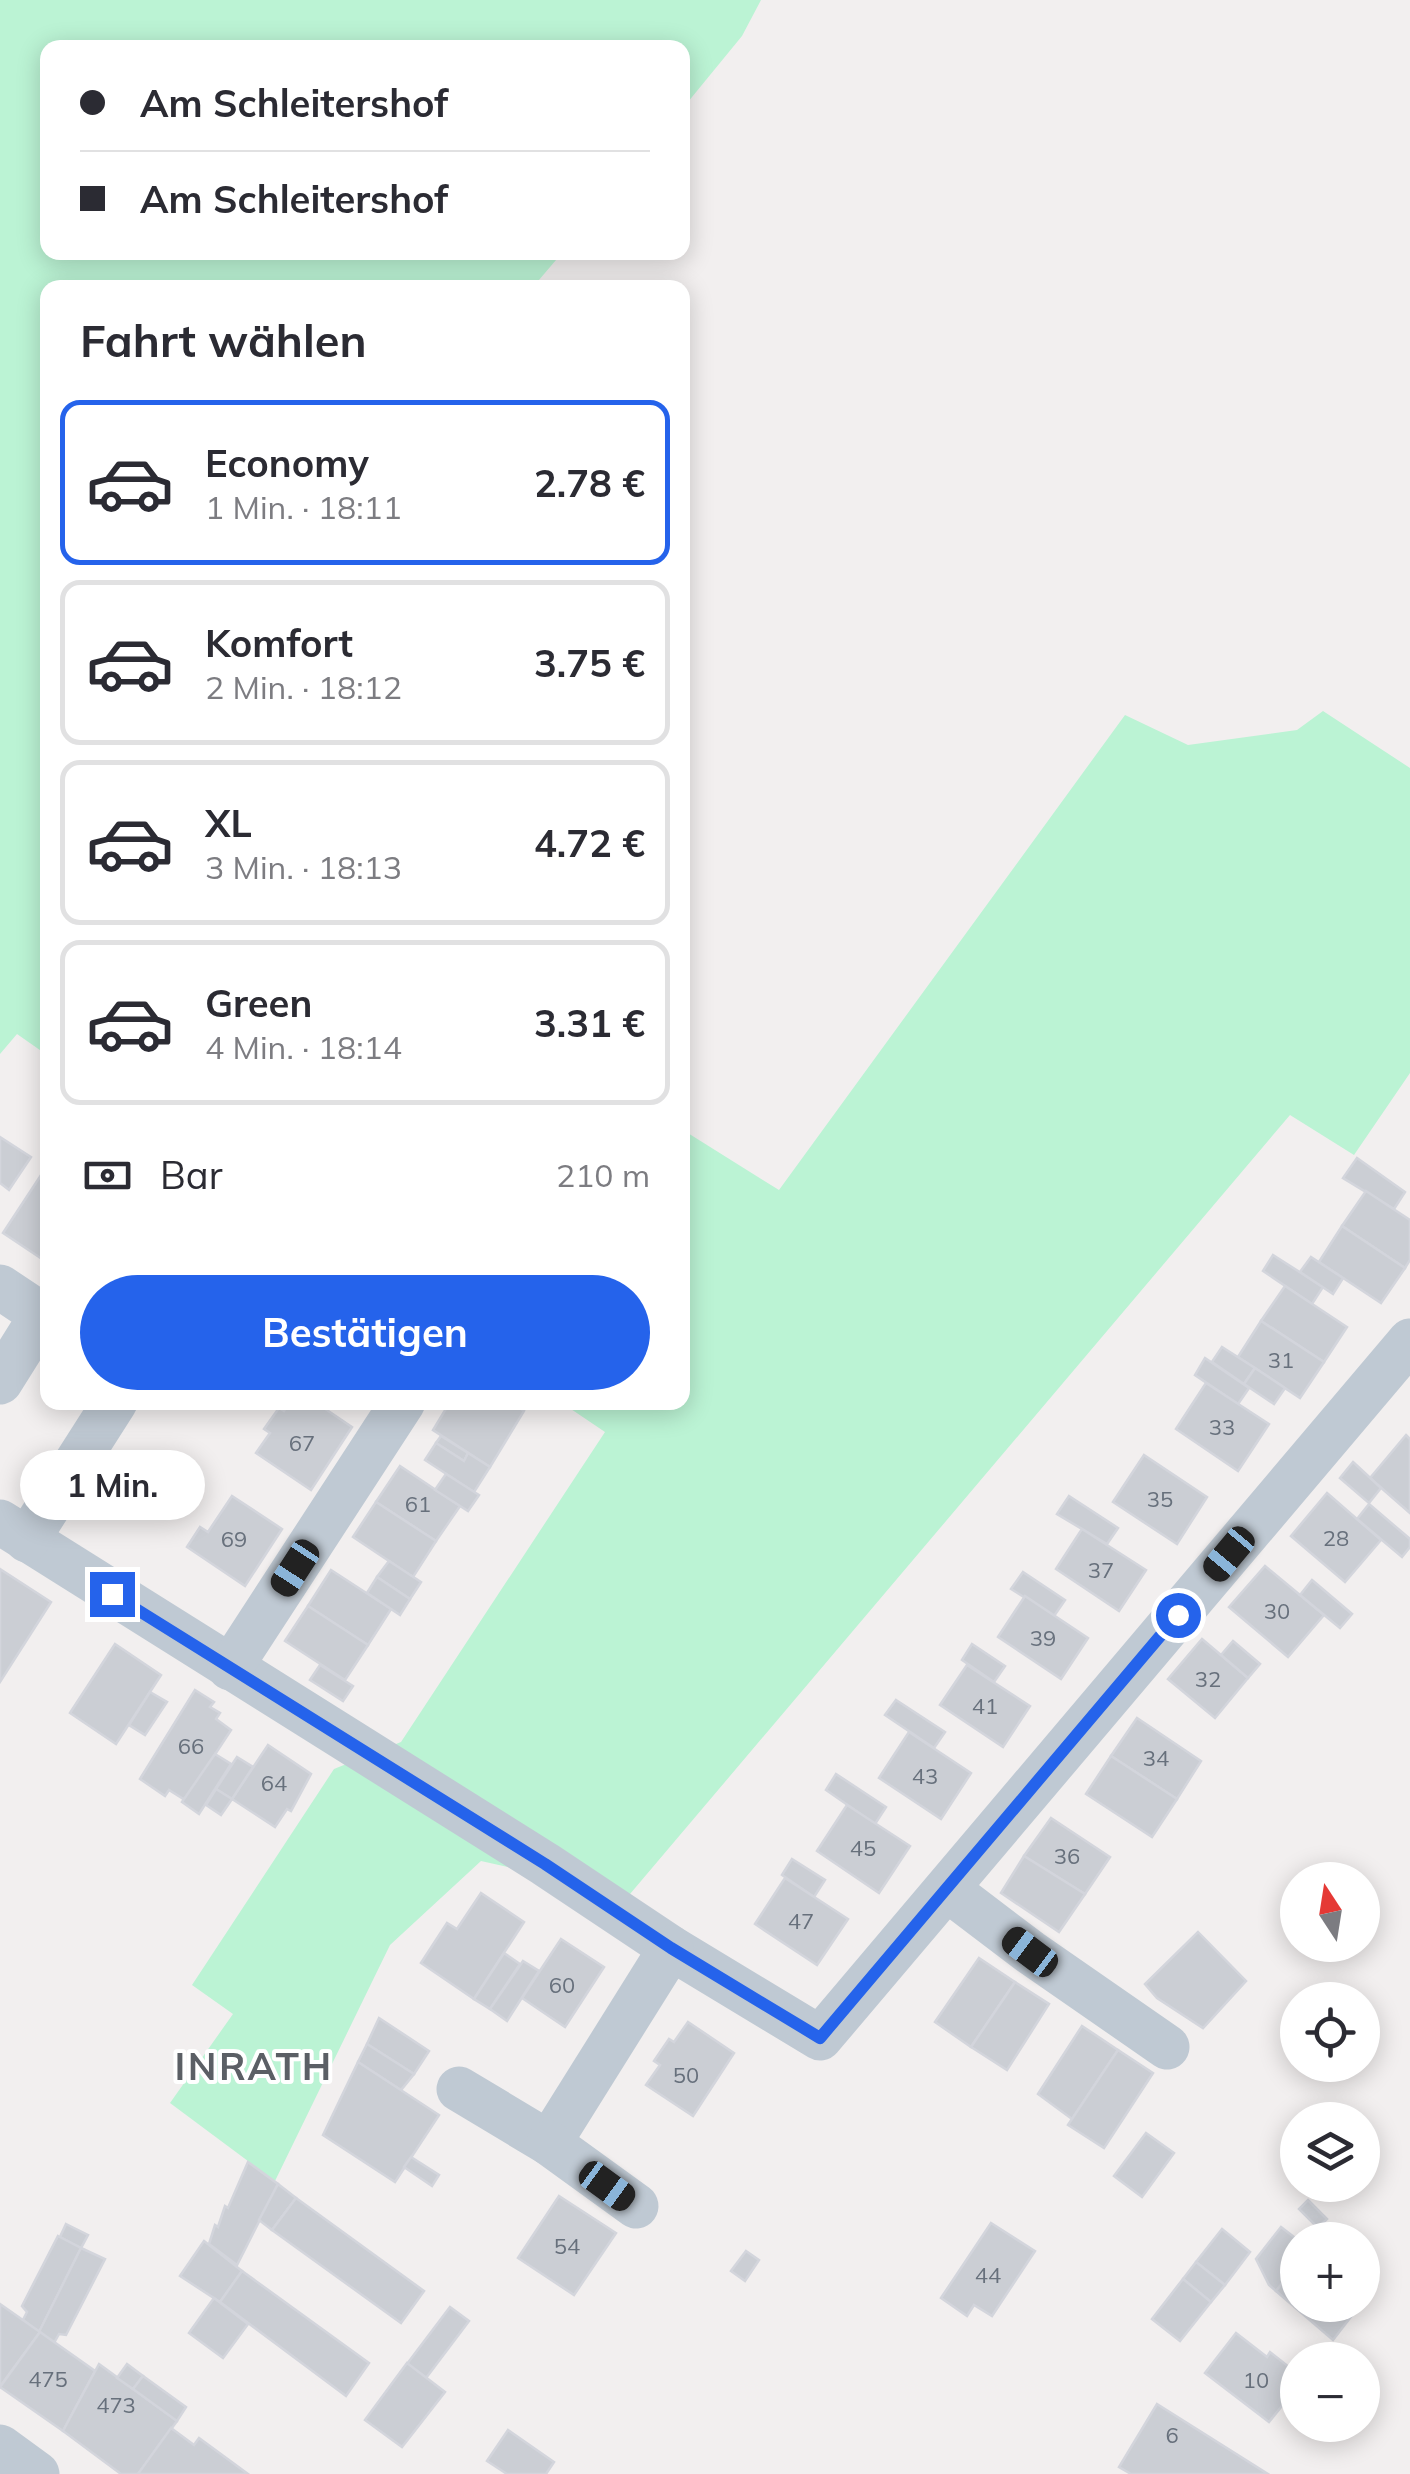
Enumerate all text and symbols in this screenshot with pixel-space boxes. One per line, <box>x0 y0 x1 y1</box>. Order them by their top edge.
text: Am Schleitershof <box>140 79 448 127</box>
text: Am Schleitershof <box>140 175 448 223</box>
text: Fahrt wählen <box>80 312 367 368</box>
icon: car <box>85 438 175 528</box>
text: Economy <box>205 439 369 487</box>
text: 2.78 € <box>534 459 645 507</box>
text: 1 Min. · 18:11 <box>205 487 402 527</box>
icon: car <box>85 618 175 708</box>
text: Komfort <box>205 619 353 667</box>
text: 3.75 € <box>534 639 645 687</box>
text: 2 Min. · 18:12 <box>205 667 402 707</box>
icon: car <box>85 798 175 888</box>
text: XL <box>205 799 252 847</box>
text: 4.72 € <box>534 819 645 867</box>
text: 3 Min. · 18:13 <box>205 847 402 887</box>
icon: car <box>85 978 175 1068</box>
text: Green <box>205 979 312 1027</box>
text: 3.31 € <box>534 999 645 1047</box>
text: 4 Min. · 18:14 <box>205 1027 402 1067</box>
icon: cash <box>80 1148 135 1203</box>
text: Bar <box>160 1151 222 1199</box>
text: 210 m <box>556 1155 650 1195</box>
button: Bestätigen <box>80 1275 650 1390</box>
house number: 31 <box>1268 1346 1294 1374</box>
house number: 33 <box>1209 1413 1235 1441</box>
house number: 67 <box>289 1429 315 1457</box>
callout: 1 Min. <box>19 1449 204 1519</box>
text: 1 Min. <box>67 1465 158 1505</box>
house number: 35 <box>1147 1485 1173 1513</box>
house number: 61 <box>405 1490 431 1518</box>
car <box>1198 1521 1260 1587</box>
house number: 28 <box>1323 1524 1349 1552</box>
house number: 69 <box>221 1525 247 1553</box>
car <box>266 1535 324 1601</box>
house number: 37 <box>1088 1556 1114 1584</box>
route end <box>90 1572 135 1617</box>
route start <box>1156 1593 1201 1638</box>
house number: 30 <box>1264 1597 1290 1625</box>
house number: 39 <box>1030 1624 1056 1652</box>
house number: 32 <box>1195 1665 1221 1693</box>
house number: 41 <box>972 1692 998 1720</box>
house number: 66 <box>178 1732 204 1760</box>
house number: 34 <box>1143 1744 1169 1772</box>
house number: 43 <box>912 1762 938 1790</box>
house number: 64 <box>261 1769 287 1797</box>
house number: 45 <box>850 1834 876 1862</box>
house number: 36 <box>1054 1842 1080 1870</box>
north arrow <box>1280 1862 1380 1962</box>
map controls <box>1280 1862 1380 2442</box>
house number: 47 <box>788 1907 814 1935</box>
car <box>997 1922 1063 1982</box>
house number: 60 <box>549 1971 575 1999</box>
button: locate <box>1280 1982 1380 2082</box>
district label: INRATH <box>174 2042 334 2090</box>
house number: 50 <box>673 2061 699 2089</box>
button: layers <box>1280 2102 1380 2202</box>
car <box>574 2156 640 2216</box>
button: + <box>1280 2222 1380 2322</box>
house number: 54 <box>554 2232 580 2260</box>
house number: 44 <box>975 2261 1001 2289</box>
button: − <box>1280 2342 1380 2442</box>
house number: 475 <box>28 2365 68 2393</box>
house number: 10 <box>1243 2366 1269 2394</box>
house number: 473 <box>96 2391 136 2419</box>
house number: 6 <box>1165 2421 1179 2449</box>

